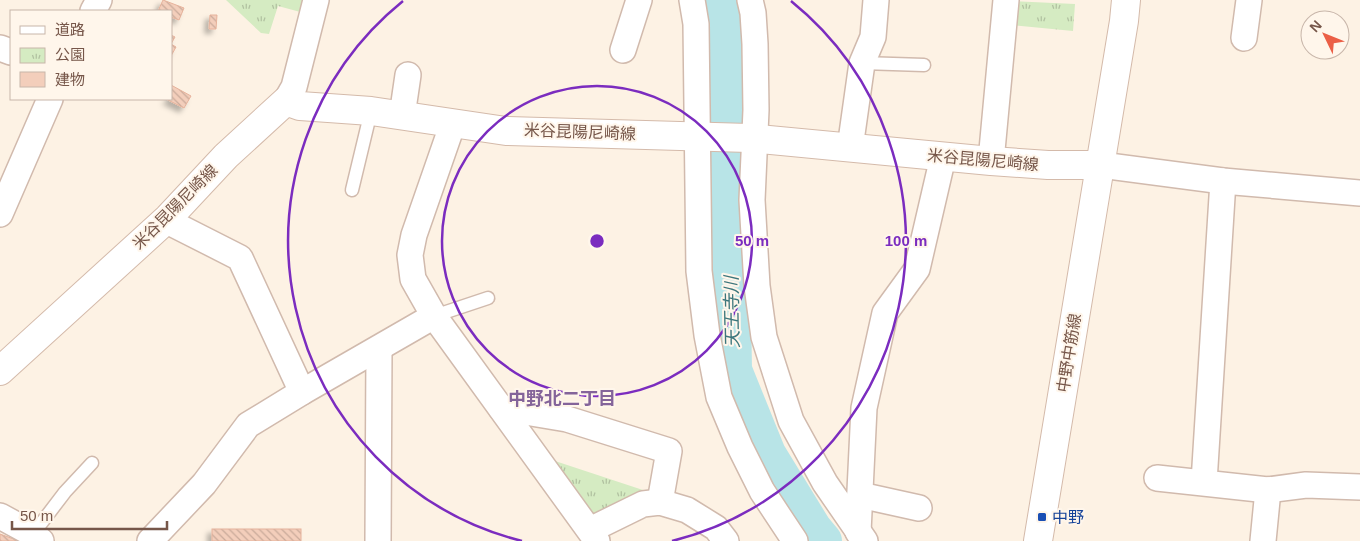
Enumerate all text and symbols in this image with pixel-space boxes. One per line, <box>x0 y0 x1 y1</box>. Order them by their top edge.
legend <box>10 10 172 100</box>
north arrow <box>1300 10 1350 60</box>
text: N <box>1306 17 1325 35</box>
text: 道路 <box>55 21 85 38</box>
text: 公園 <box>55 46 85 63</box>
text: 建物 <box>55 71 85 88</box>
street label: 米谷昆陽尼崎線 <box>524 122 636 142</box>
street label: 米谷昆陽尼崎線 <box>926 147 1040 173</box>
street label: 米谷昆陽尼崎線 <box>129 161 221 253</box>
centre of rings <box>588 232 606 250</box>
text: 50 m <box>735 232 769 249</box>
text: 100 m <box>885 232 927 249</box>
water label: 天王寺川 <box>721 274 743 348</box>
street label: 中野中筋線 <box>1054 312 1084 394</box>
district label: 中野北二丁目 <box>508 389 616 409</box>
scale bar <box>12 498 168 530</box>
text: 50 m <box>20 507 53 524</box>
place label: 中野 <box>1052 509 1084 526</box>
marker: 中野 <box>1036 511 1048 523</box>

